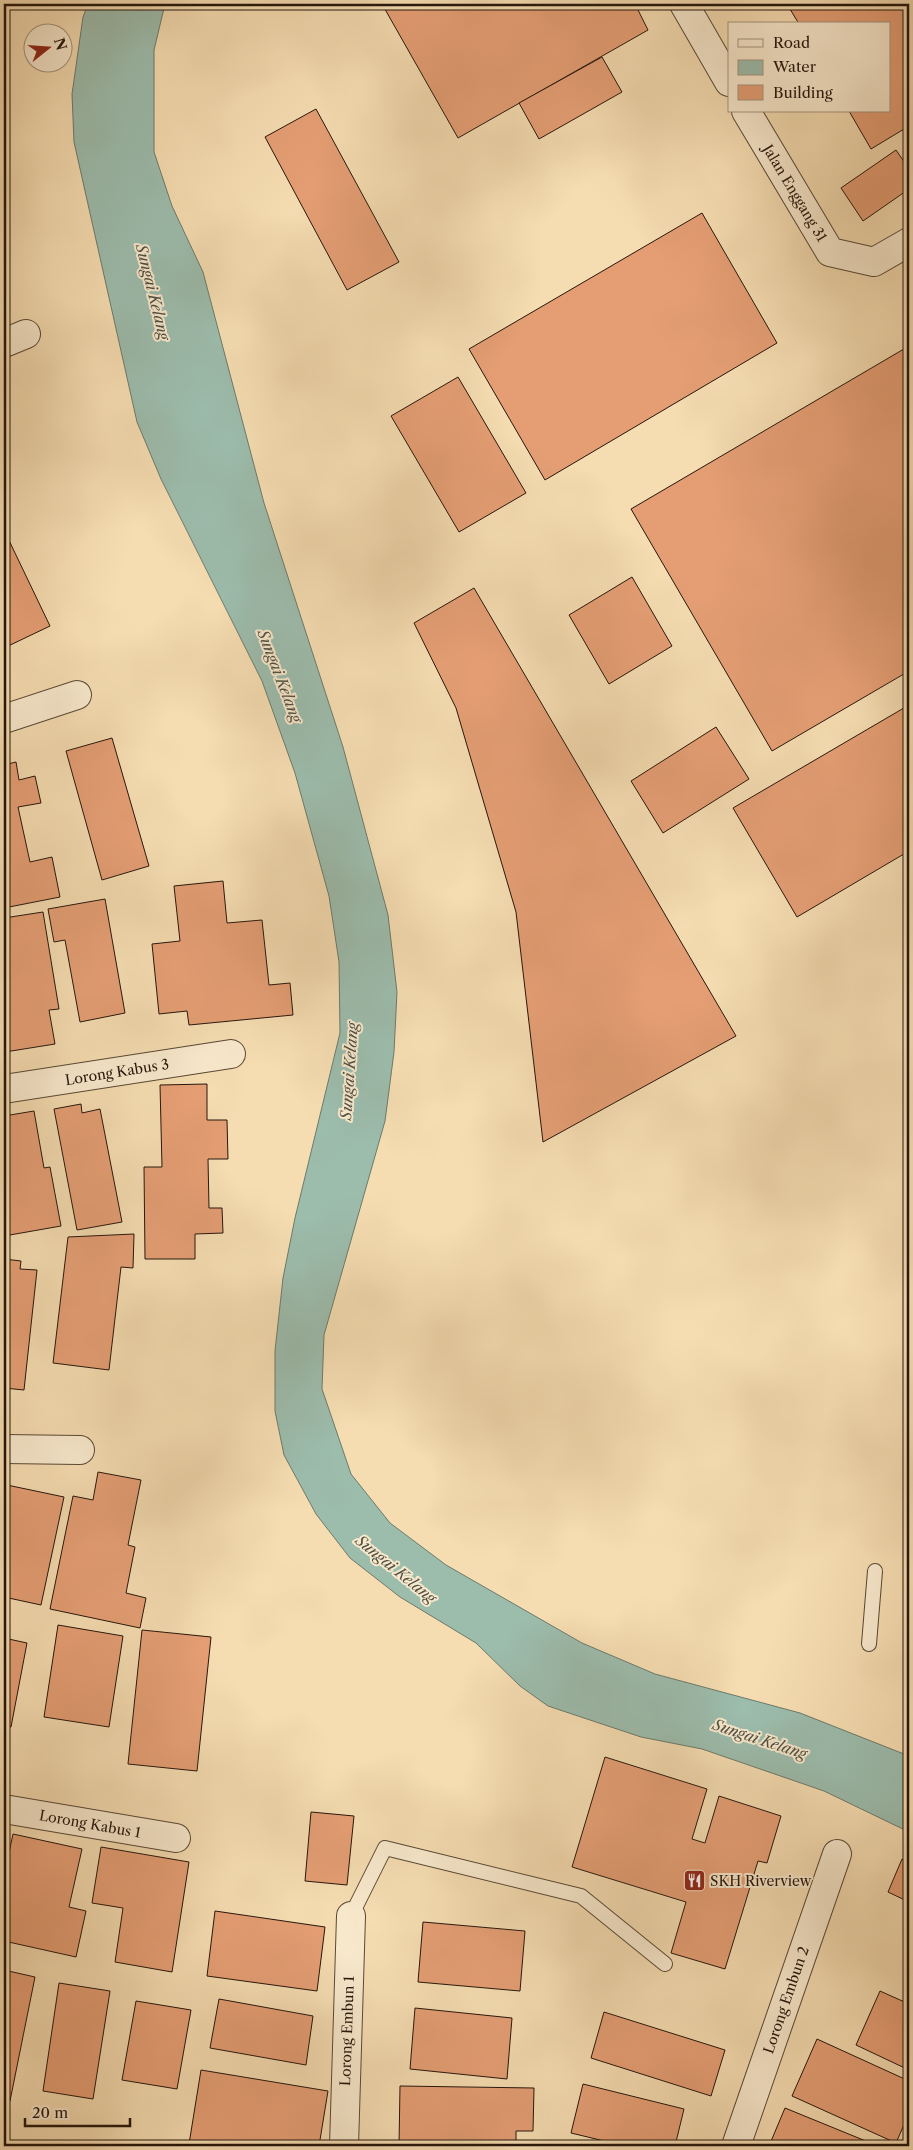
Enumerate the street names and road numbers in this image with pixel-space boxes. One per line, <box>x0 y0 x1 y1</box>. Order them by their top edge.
street label: Jalan Enggang 31 <box>758 139 831 245</box>
street label: Lorong Kabus 3 <box>64 1055 170 1089</box>
street label: Lorong Kabus 1 <box>38 1806 142 1842</box>
street label: Lorong Embun 2 <box>759 1944 813 2056</box>
street label: Lorong Embun 1 <box>336 1976 358 2086</box>

